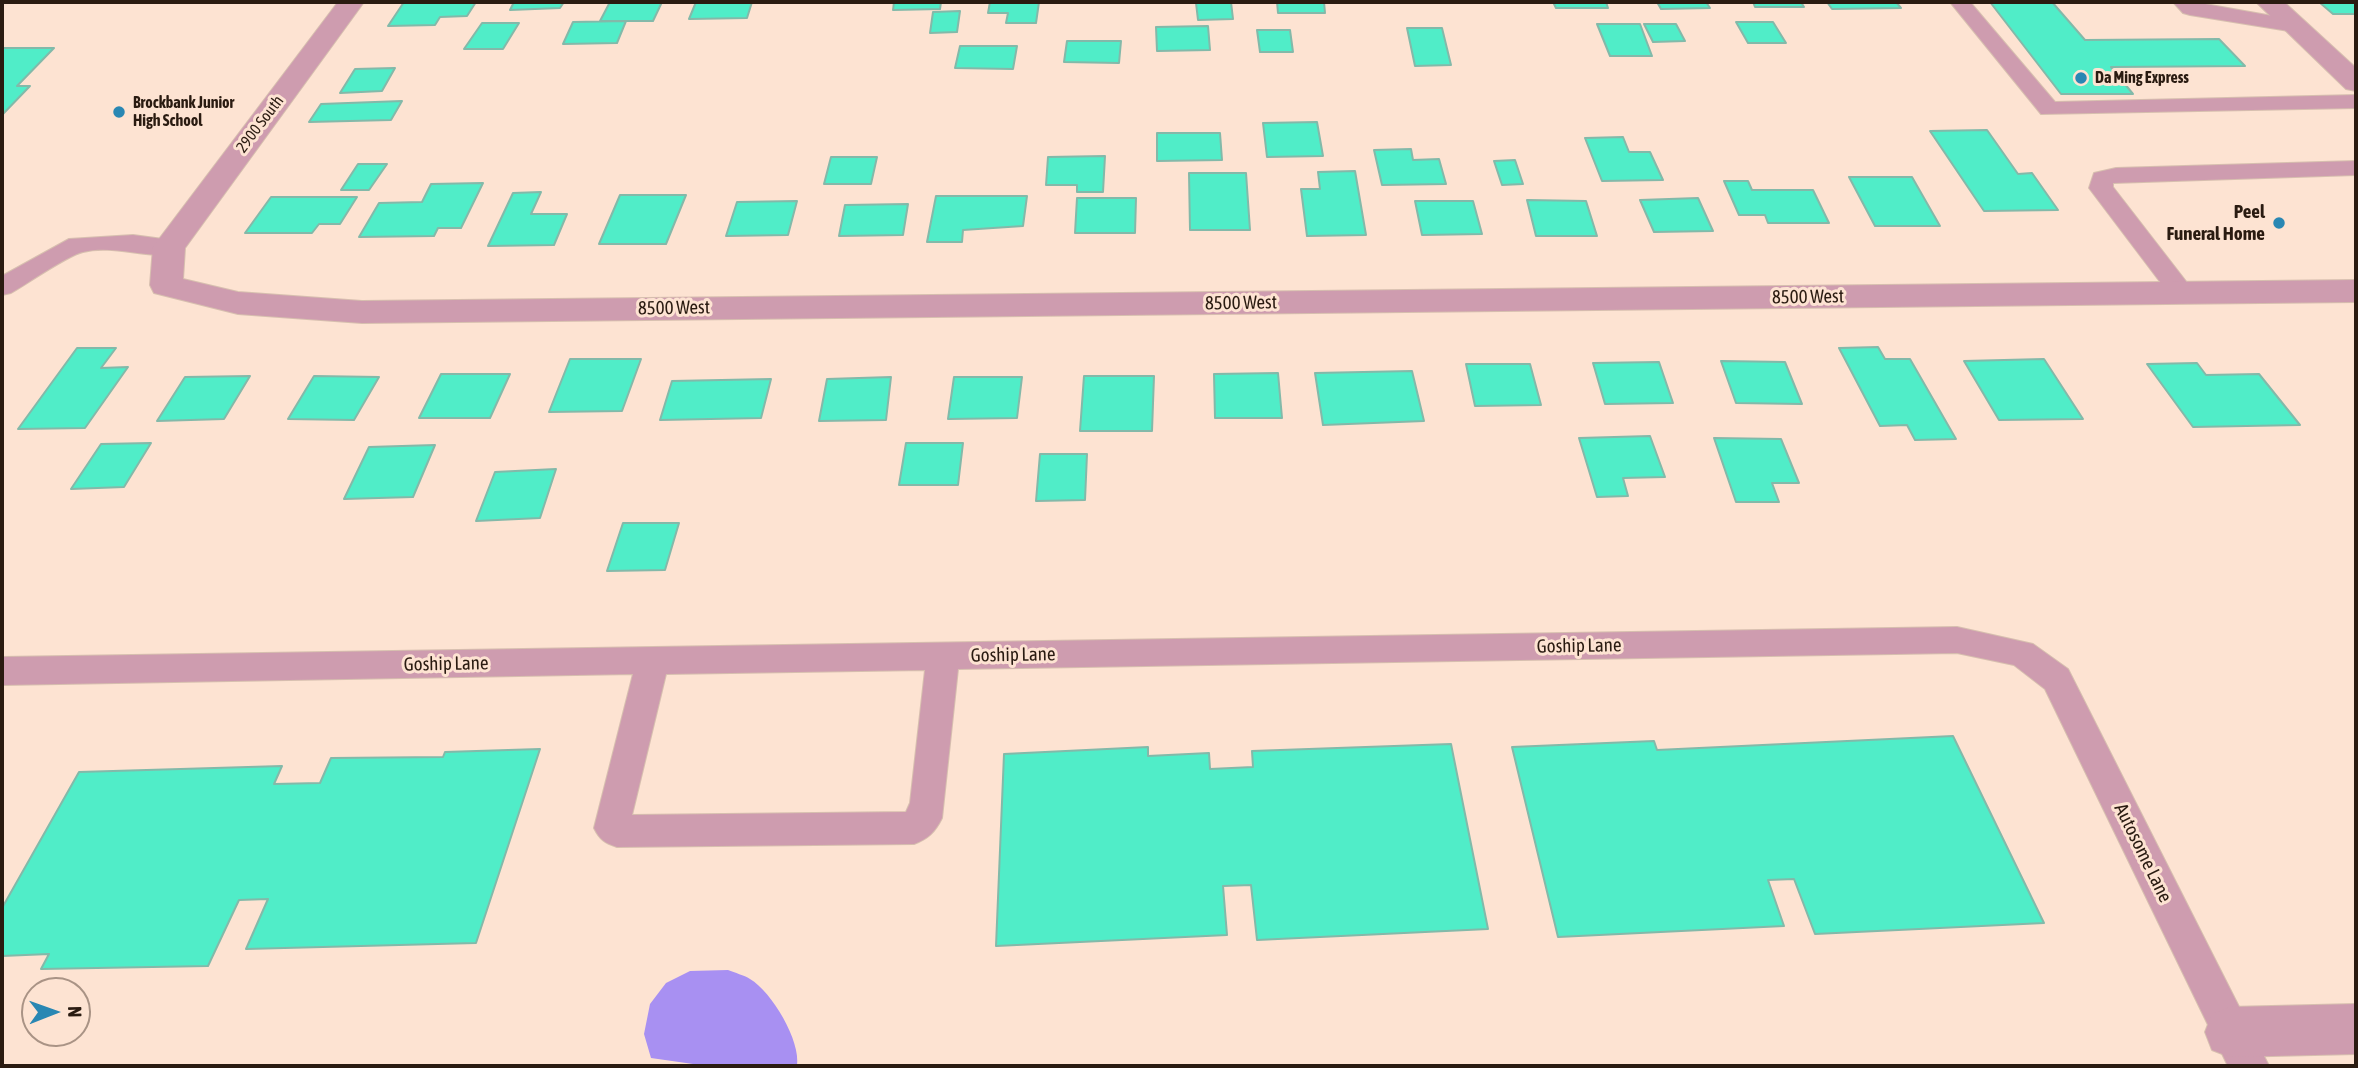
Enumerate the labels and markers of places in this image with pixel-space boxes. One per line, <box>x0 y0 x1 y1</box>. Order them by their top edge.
place label: Da Ming Express <box>2095 68 2189 88</box>
marker: Da Ming Express <box>2073 70 2089 86</box>
place label: Brockbank Junior High School <box>133 93 234 131</box>
marker: Brockbank Junior High School <box>111 104 127 120</box>
place label: Peel Funeral Home <box>2167 201 2265 245</box>
marker: Peel Funeral Home <box>2271 215 2287 231</box>

